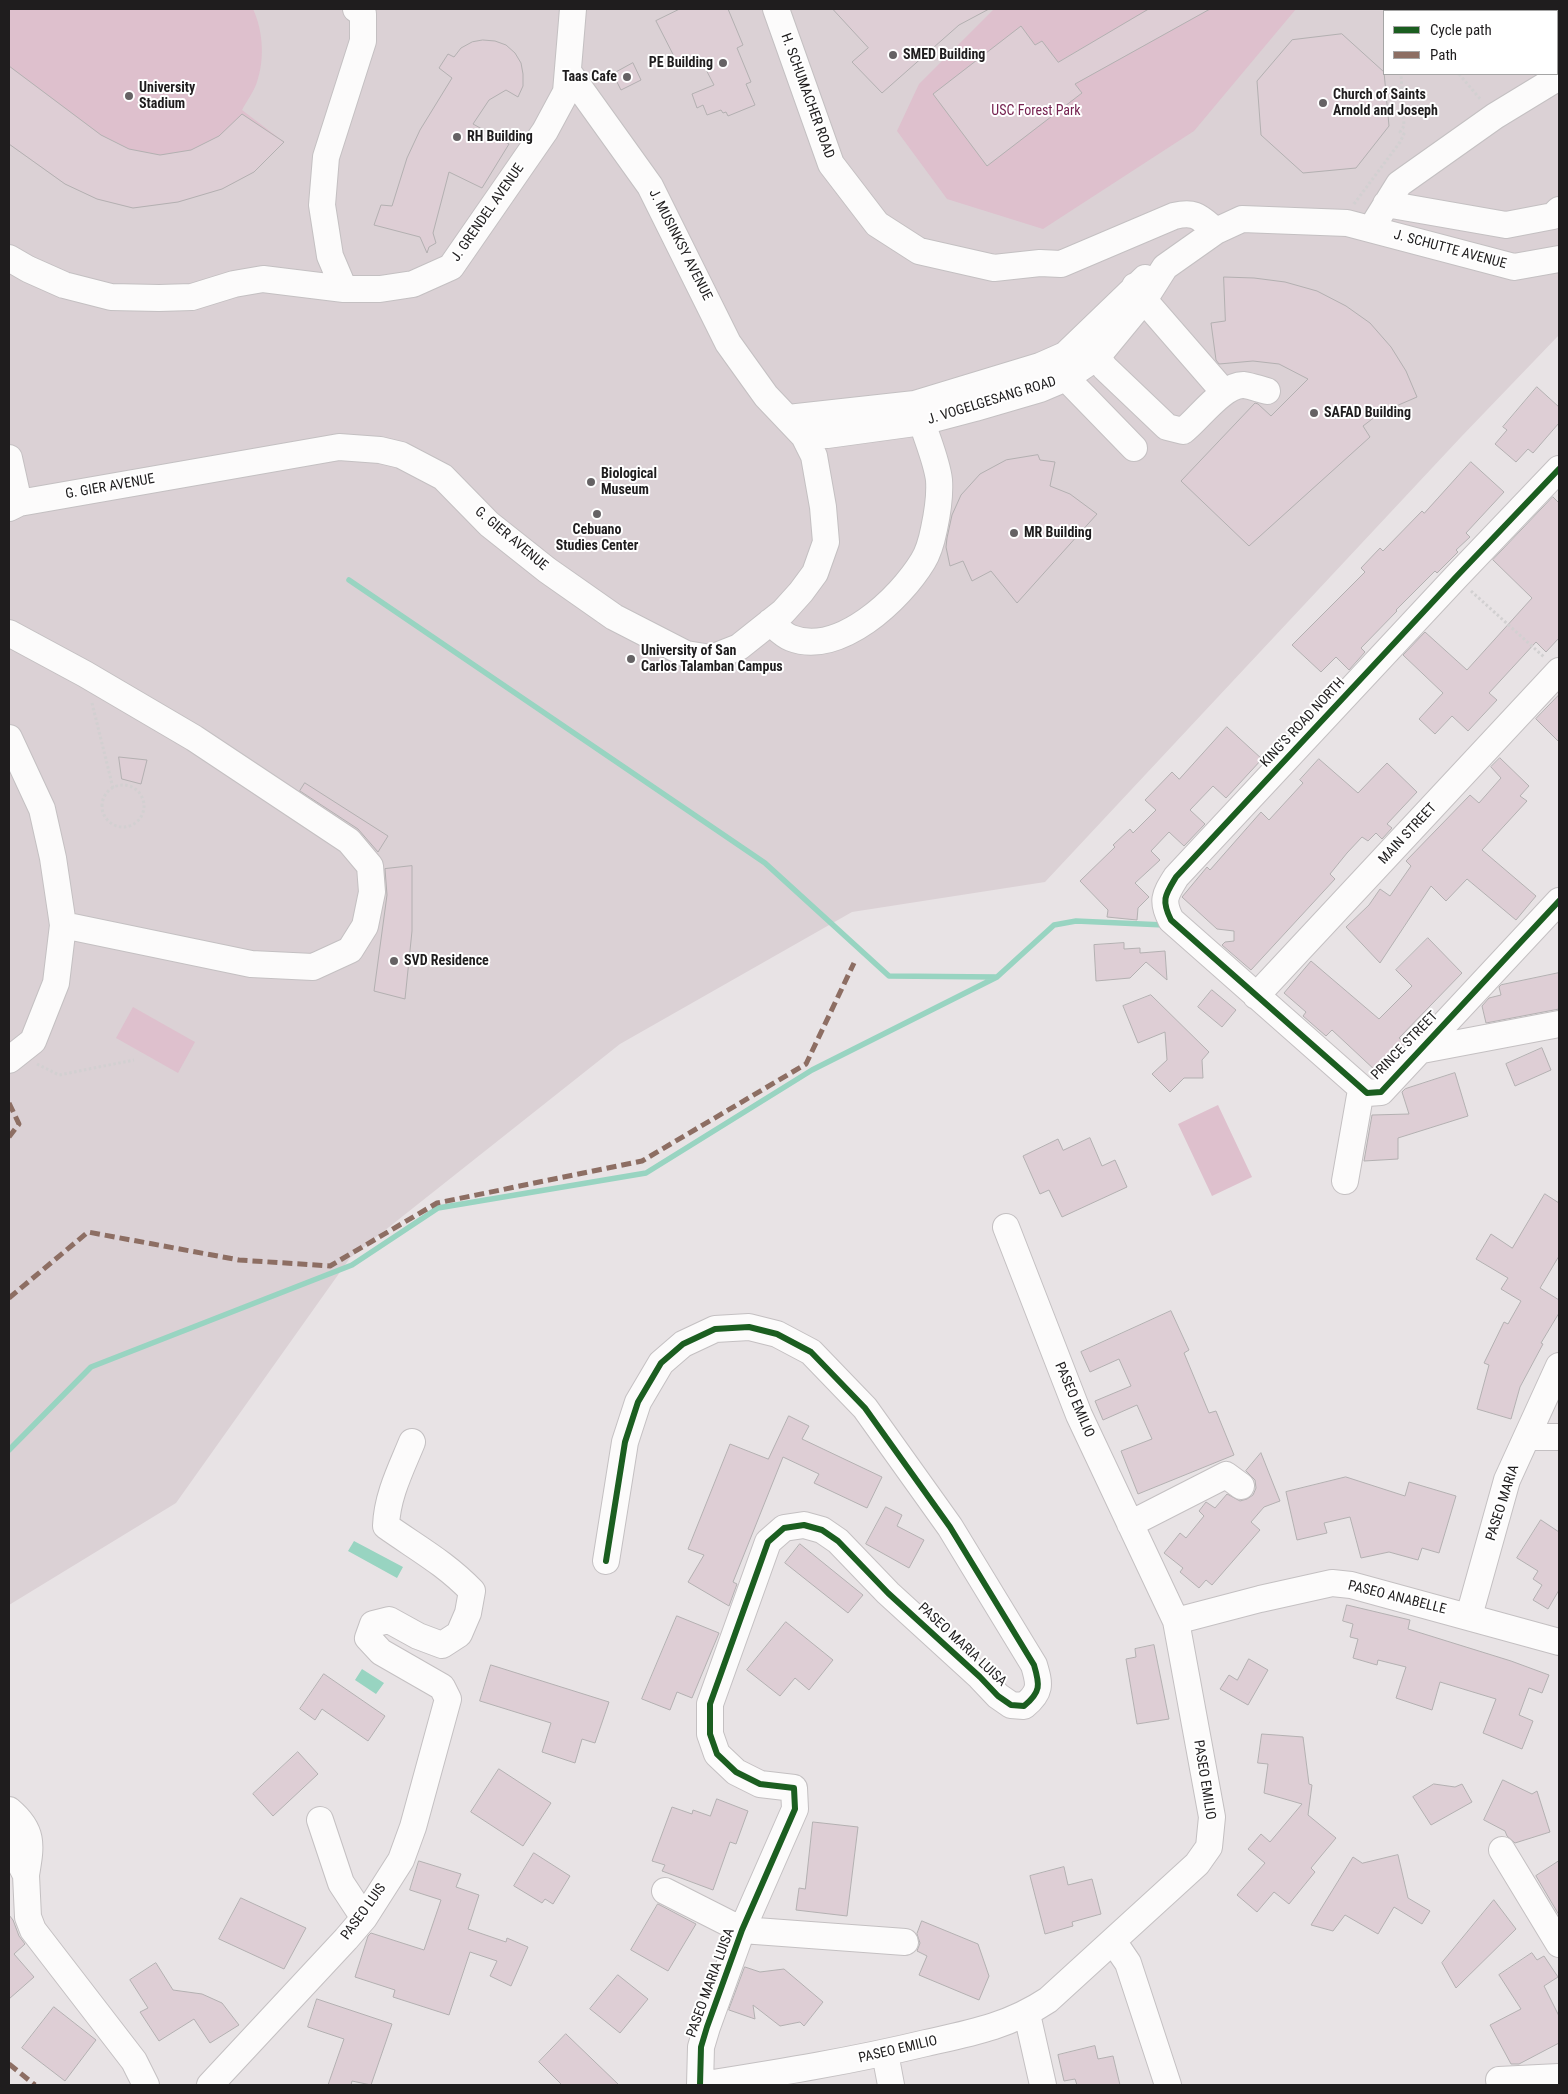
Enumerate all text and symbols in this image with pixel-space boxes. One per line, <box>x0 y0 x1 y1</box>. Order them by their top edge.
legend <box>1383 10 1558 75</box>
text: Cycle path <box>1430 21 1492 39</box>
street label: H. SCHUMACHER ROAD <box>777 31 837 161</box>
text: Path <box>1430 46 1457 64</box>
place label: SMED Building <box>903 47 985 63</box>
marker: SMED Building <box>887 49 899 61</box>
place label: PE Building <box>649 55 713 71</box>
marker: PE Building <box>717 57 729 69</box>
place label: Taas Cafe <box>562 69 617 85</box>
marker: Taas Cafe <box>621 71 633 83</box>
place label: University Stadium <box>139 80 195 112</box>
place label: Church of Saints Arnold and Joseph <box>1333 87 1438 120</box>
marker: University Stadium <box>123 90 135 102</box>
marker: Church of Saints Arnold and Joseph <box>1317 97 1329 109</box>
park label: USC Forest Park <box>991 103 1081 119</box>
place label: RH Building <box>467 129 533 145</box>
marker: RH Building <box>451 131 463 143</box>
street label: J. GRENDEL AVENUE <box>448 161 528 265</box>
street label: J. MUSINKSY AVENUE <box>645 186 715 304</box>
street label: J. SCHUTTE AVENUE <box>1392 227 1508 273</box>
street label: J. VOGELGESANG ROAD <box>926 373 1058 429</box>
place label: SAFAD Building <box>1324 405 1411 421</box>
marker: SAFAD Building <box>1308 407 1320 419</box>
place label: Biological Museum <box>601 466 657 498</box>
street label: G. GIER AVENUE <box>64 471 156 503</box>
marker: Biological Museum <box>585 476 597 488</box>
street label: G. GIER AVENUE <box>471 504 551 574</box>
marker: Cebuano Studies Center <box>591 508 603 520</box>
place label: Cebuano Studies Center <box>556 522 638 554</box>
place label: MR Building <box>1024 525 1092 541</box>
marker: MR Building <box>1008 527 1020 539</box>
place label: University of San Carlos Talamban Campus <box>641 643 783 676</box>
marker: University of San Carlos Talamban Campus <box>625 653 637 665</box>
street label: KING'S ROAD NORTH <box>1257 675 1349 771</box>
street label: MAIN STREET <box>1375 800 1441 868</box>
place label: SVD Residence <box>404 953 489 969</box>
marker: SVD Residence <box>388 955 400 967</box>
street label: PRINCE STREET <box>1368 1008 1442 1084</box>
street label: PASEO EMILIO <box>1051 1360 1097 1440</box>
street label: PASEO MARIA <box>1483 1463 1523 1543</box>
street label: PASEO ANABELLE <box>1346 1578 1448 1618</box>
street label: PASEO MARIA LUISA <box>914 1600 1010 1690</box>
street label: PASEO EMILIO <box>1189 1739 1219 1821</box>
street label: PASEO LUIS <box>338 1881 390 1943</box>
street label: PASEO MARIA LUISA <box>683 1926 739 2040</box>
street label: PASEO EMILIO <box>857 2033 939 2067</box>

